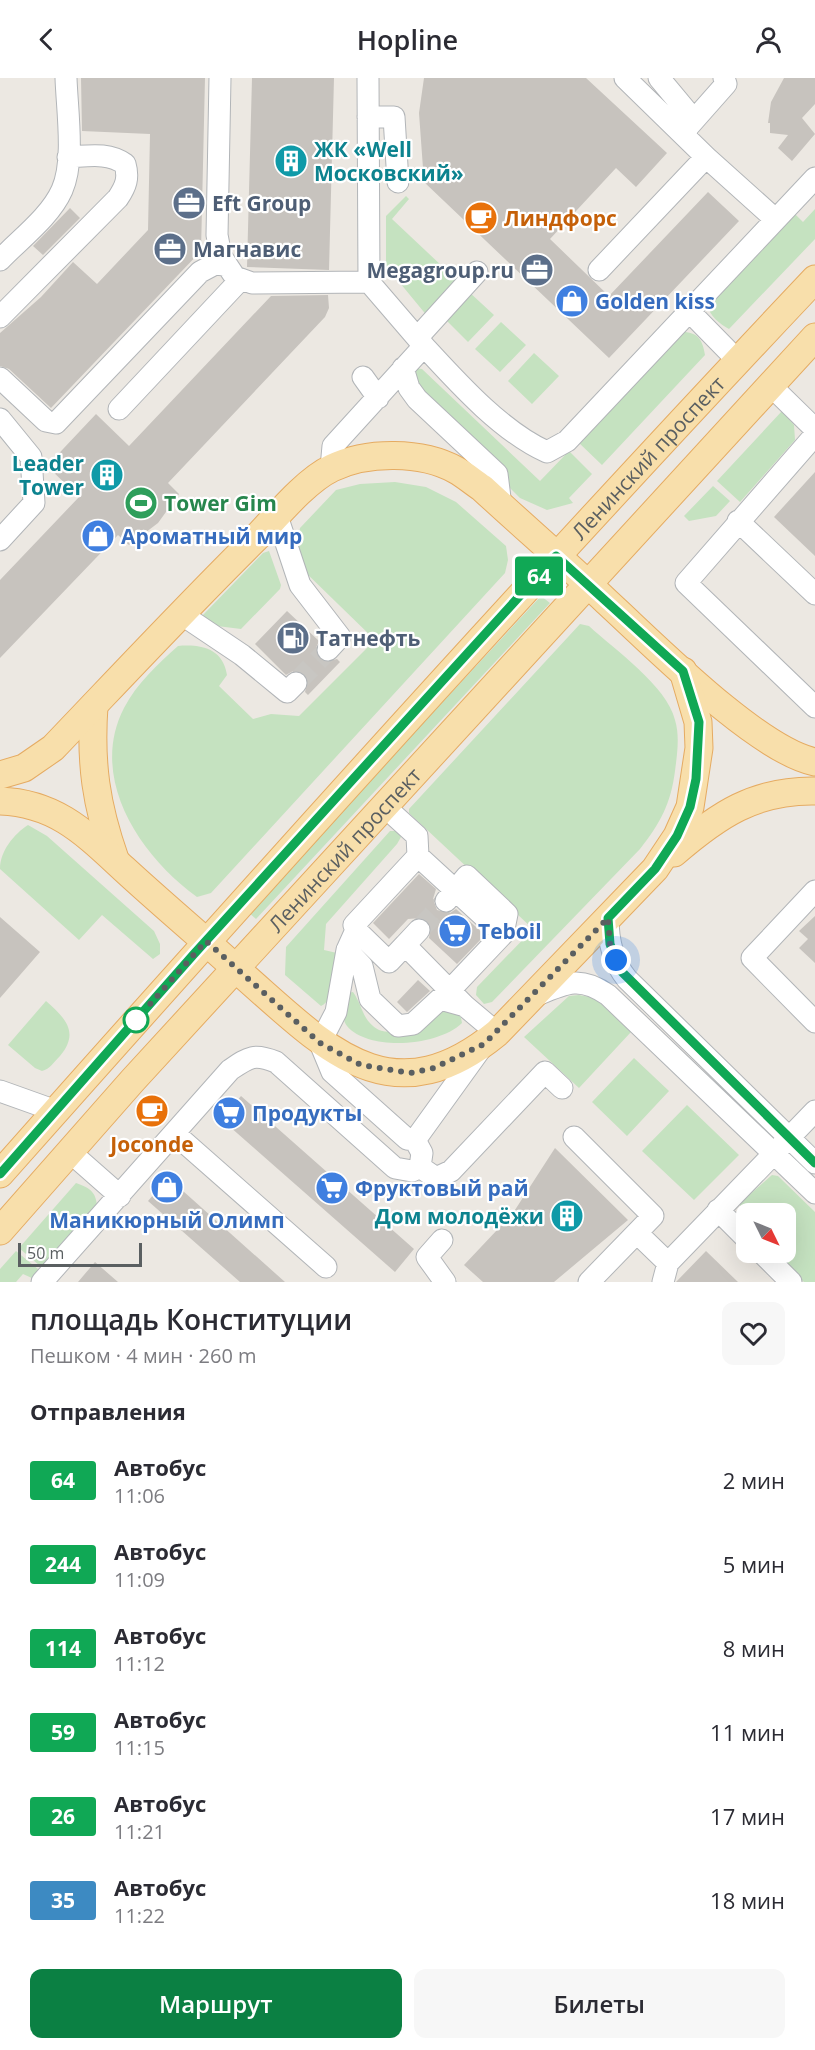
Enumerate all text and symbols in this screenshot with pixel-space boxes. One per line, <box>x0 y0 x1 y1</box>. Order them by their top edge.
text: Hopline <box>357 21 458 58</box>
icon: back <box>30 23 63 56</box>
icon: person <box>752 23 785 56</box>
place label: ЖК «Well Московский» <box>314 135 464 187</box>
building icon: ЖК «Well Московский» <box>273 143 309 179</box>
office icon: Eft Group <box>171 185 207 221</box>
place label: Eft Group <box>212 189 311 217</box>
cafe icon: Линдфорс <box>463 200 499 236</box>
place label: Линдфорс <box>504 204 617 232</box>
office icon: Магнавис <box>152 231 188 267</box>
place label: Магнавис <box>193 235 301 263</box>
office icon: Megagroup.ru <box>519 252 555 288</box>
place label: Megagroup.ru <box>366 256 514 284</box>
shop icon: Golden kiss <box>554 283 590 319</box>
place label: Golden kiss <box>595 287 715 315</box>
street label: Ленинский проспект <box>565 370 731 545</box>
place label: Leader Tower <box>12 449 84 501</box>
building icon: Leader Tower <box>89 457 125 493</box>
sports icon: Tower Gim <box>123 485 159 521</box>
place label: Tower Gim <box>164 489 277 517</box>
shop icon: Ароматный мир <box>80 518 116 554</box>
place label: Ароматный мир <box>121 522 302 550</box>
line badge: 64 <box>512 556 566 596</box>
text: 64 <box>527 562 551 590</box>
fuel station icon: Татнефть <box>275 620 311 656</box>
place label: Татнефть <box>316 624 420 652</box>
street label: Ленинский проспект <box>262 761 427 938</box>
supermarket icon: Teboil <box>437 913 473 949</box>
place label: Teboil <box>478 917 542 945</box>
your location <box>601 945 631 975</box>
unlabelled marker <box>123 1007 149 1033</box>
cafe icon: Joconde <box>134 1093 170 1129</box>
supermarket icon: Продукты <box>211 1095 247 1131</box>
place label: Продукты <box>252 1099 362 1127</box>
place label: Joconde <box>108 1130 194 1158</box>
shop icon: Маникюрный Олимп <box>149 1169 185 1205</box>
supermarket icon: Фруктовый рай <box>314 1170 350 1206</box>
place label: Фруктовый рай <box>355 1174 529 1202</box>
building icon: Дом молодёжи <box>549 1198 585 1234</box>
place label: Дом молодёжи <box>375 1202 544 1230</box>
north arrow <box>736 1203 796 1263</box>
map controls <box>736 1203 796 1263</box>
place label: Маникюрный Олимп <box>49 1206 285 1234</box>
scale bar <box>18 1240 142 1268</box>
text: 50 m <box>27 1242 64 1264</box>
text: площадь Конституции <box>30 1300 352 1338</box>
button: heart <box>722 1302 785 1365</box>
text: Пешком · 4 мин · 260 m <box>30 1342 257 1369</box>
text: Отправления <box>30 1396 186 1426</box>
text: Автобус <box>114 1452 206 1482</box>
text: 2 мин <box>723 1465 785 1495</box>
text: 64 <box>51 1466 75 1494</box>
text: 11:06 <box>114 1482 165 1509</box>
text: Автобус <box>114 1536 206 1566</box>
text: 5 мин <box>723 1549 785 1579</box>
text: 244 <box>45 1550 81 1578</box>
text: 11:09 <box>114 1566 165 1593</box>
text: Автобус <box>114 1620 206 1650</box>
text: 8 мин <box>723 1633 785 1663</box>
text: 114 <box>45 1634 81 1662</box>
text: 11:12 <box>114 1650 165 1677</box>
text: Автобус <box>114 1704 206 1734</box>
text: 11 мин <box>710 1717 785 1747</box>
text: 59 <box>51 1718 75 1746</box>
text: 11:15 <box>114 1734 165 1761</box>
text: Автобус <box>114 1788 206 1818</box>
text: 17 мин <box>710 1801 785 1831</box>
text: 26 <box>51 1802 75 1830</box>
text: 11:21 <box>114 1818 165 1845</box>
text: Автобус <box>114 1872 206 1902</box>
text: 18 мин <box>710 1885 785 1915</box>
text: 35 <box>51 1886 75 1914</box>
text: 11:22 <box>114 1902 165 1929</box>
button: Маршрут <box>30 1969 402 2038</box>
button: Билеты <box>414 1969 785 2038</box>

